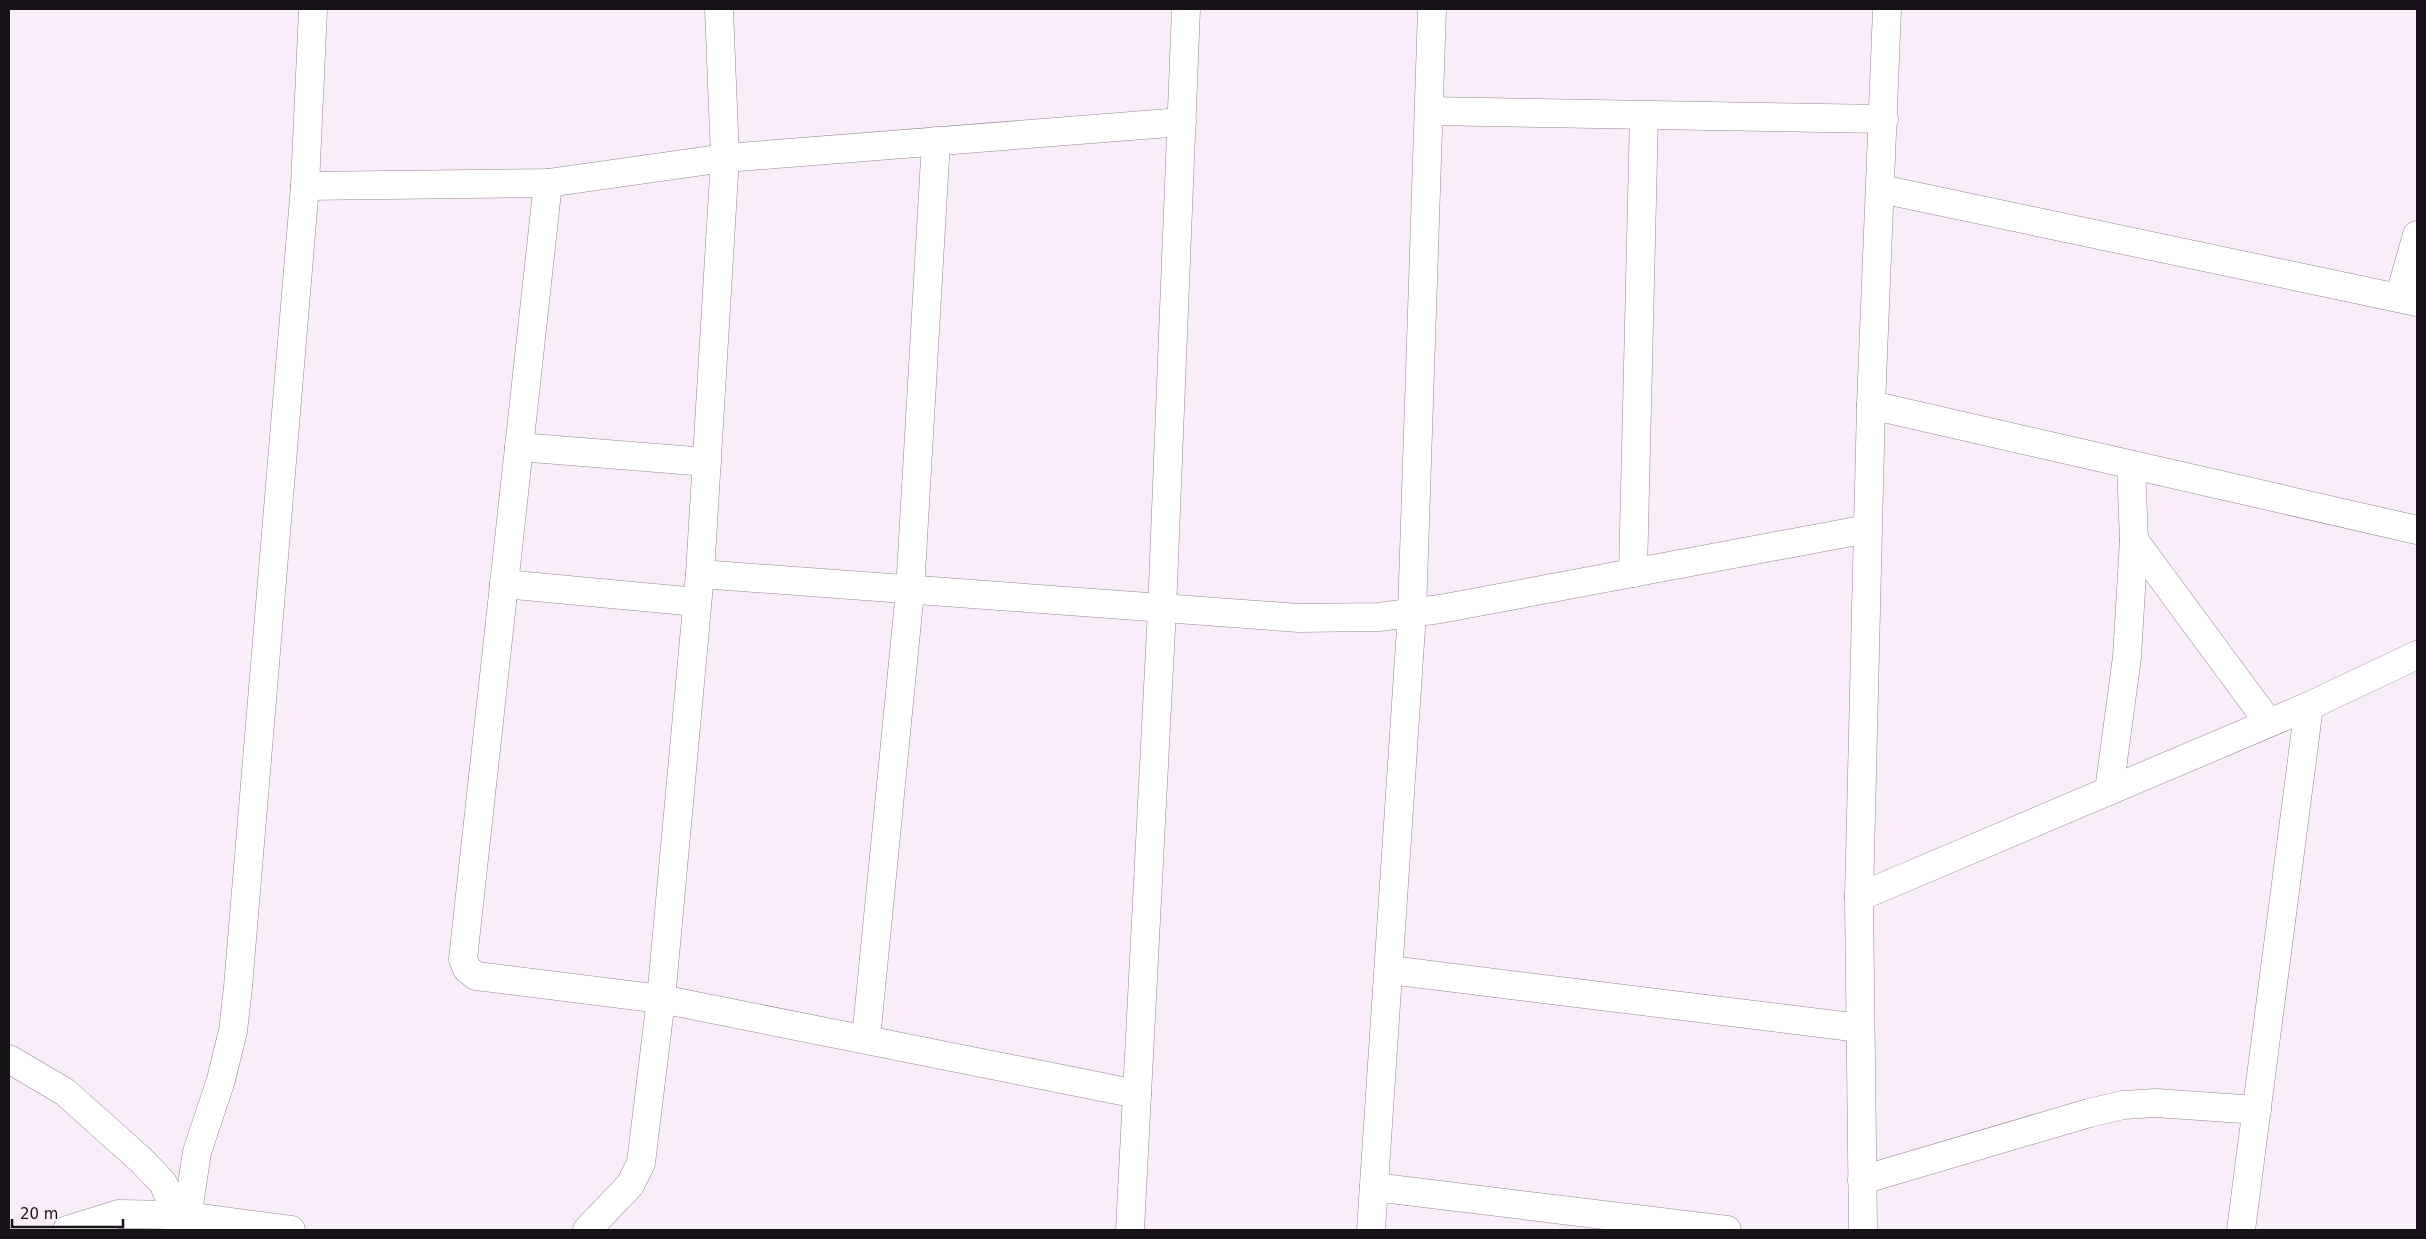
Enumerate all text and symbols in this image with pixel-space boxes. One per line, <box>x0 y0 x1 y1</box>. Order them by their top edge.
scale bar <box>12 1196 124 1228</box>
text: 20 m <box>20 1205 58 1223</box>

